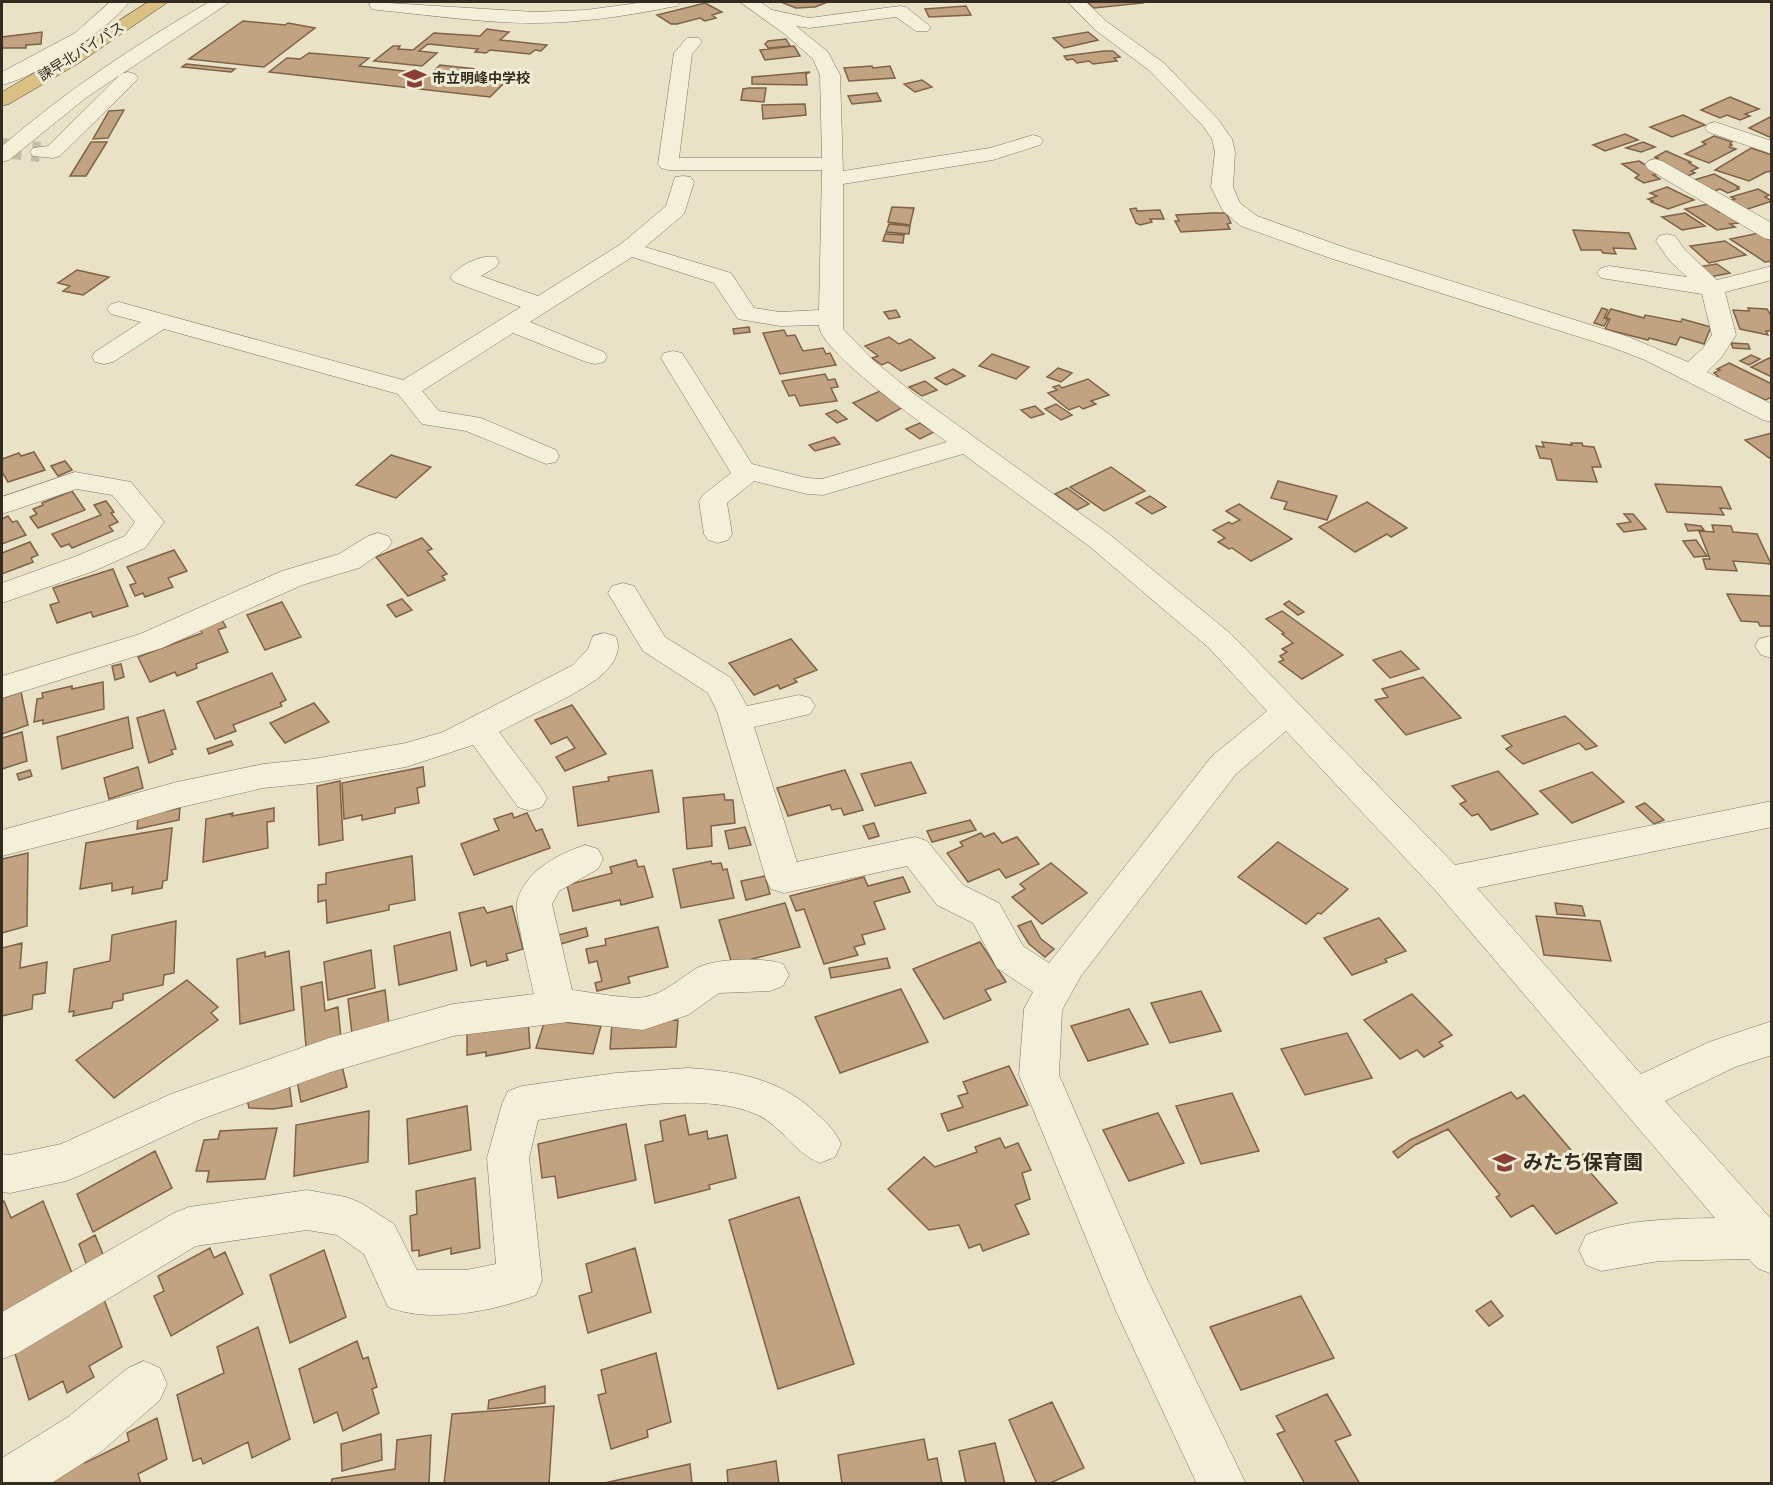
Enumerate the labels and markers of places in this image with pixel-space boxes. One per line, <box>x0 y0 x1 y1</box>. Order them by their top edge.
school or university icon: 市立明峰中学校 <box>401 65 427 91</box>
place label: 市立明峰中学校 <box>432 68 530 88</box>
place label: みたち保育園 <box>1523 1148 1643 1176</box>
school or university icon: みたち保育園 <box>1492 1149 1518 1175</box>

